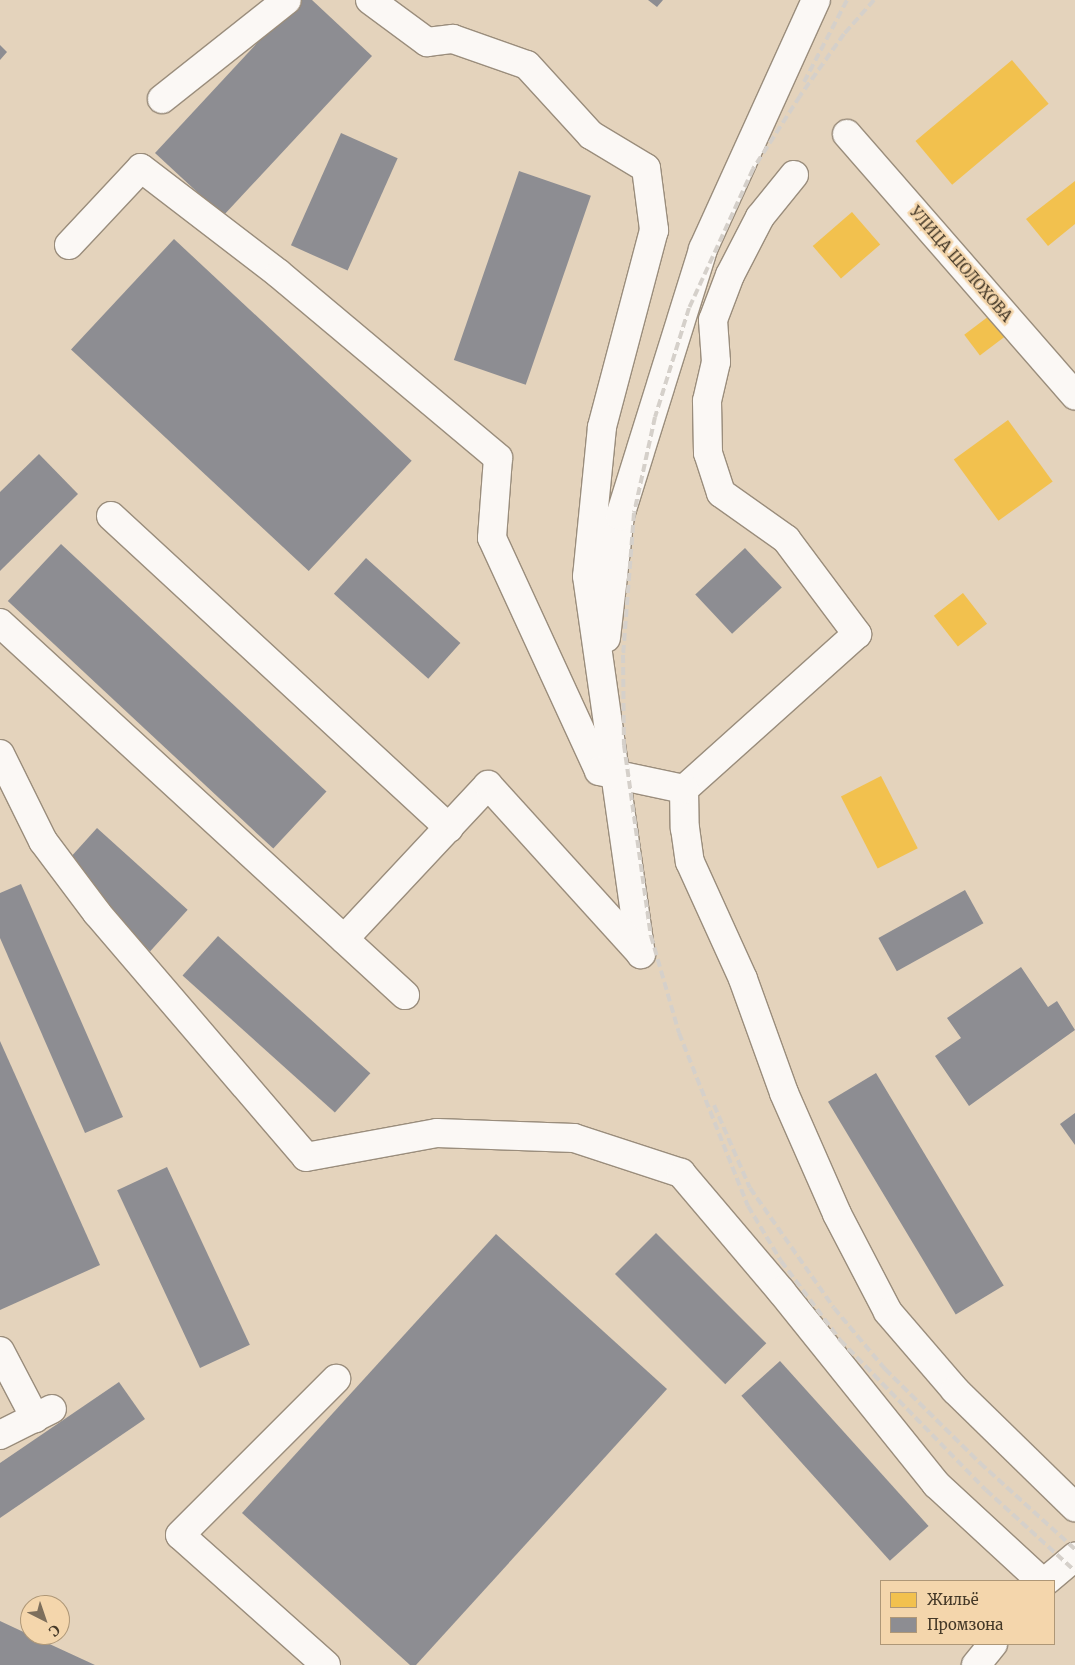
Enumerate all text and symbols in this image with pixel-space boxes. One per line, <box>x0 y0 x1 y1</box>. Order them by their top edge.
street label: УЛИЦА ШОЛОХОВА <box>906 203 1016 325</box>
legend <box>880 1580 1055 1645</box>
text: Жильё <box>927 1590 979 1609</box>
north arrow <box>20 1595 70 1645</box>
text: Промзона <box>927 1615 1003 1634</box>
text: С <box>45 1621 64 1640</box>

